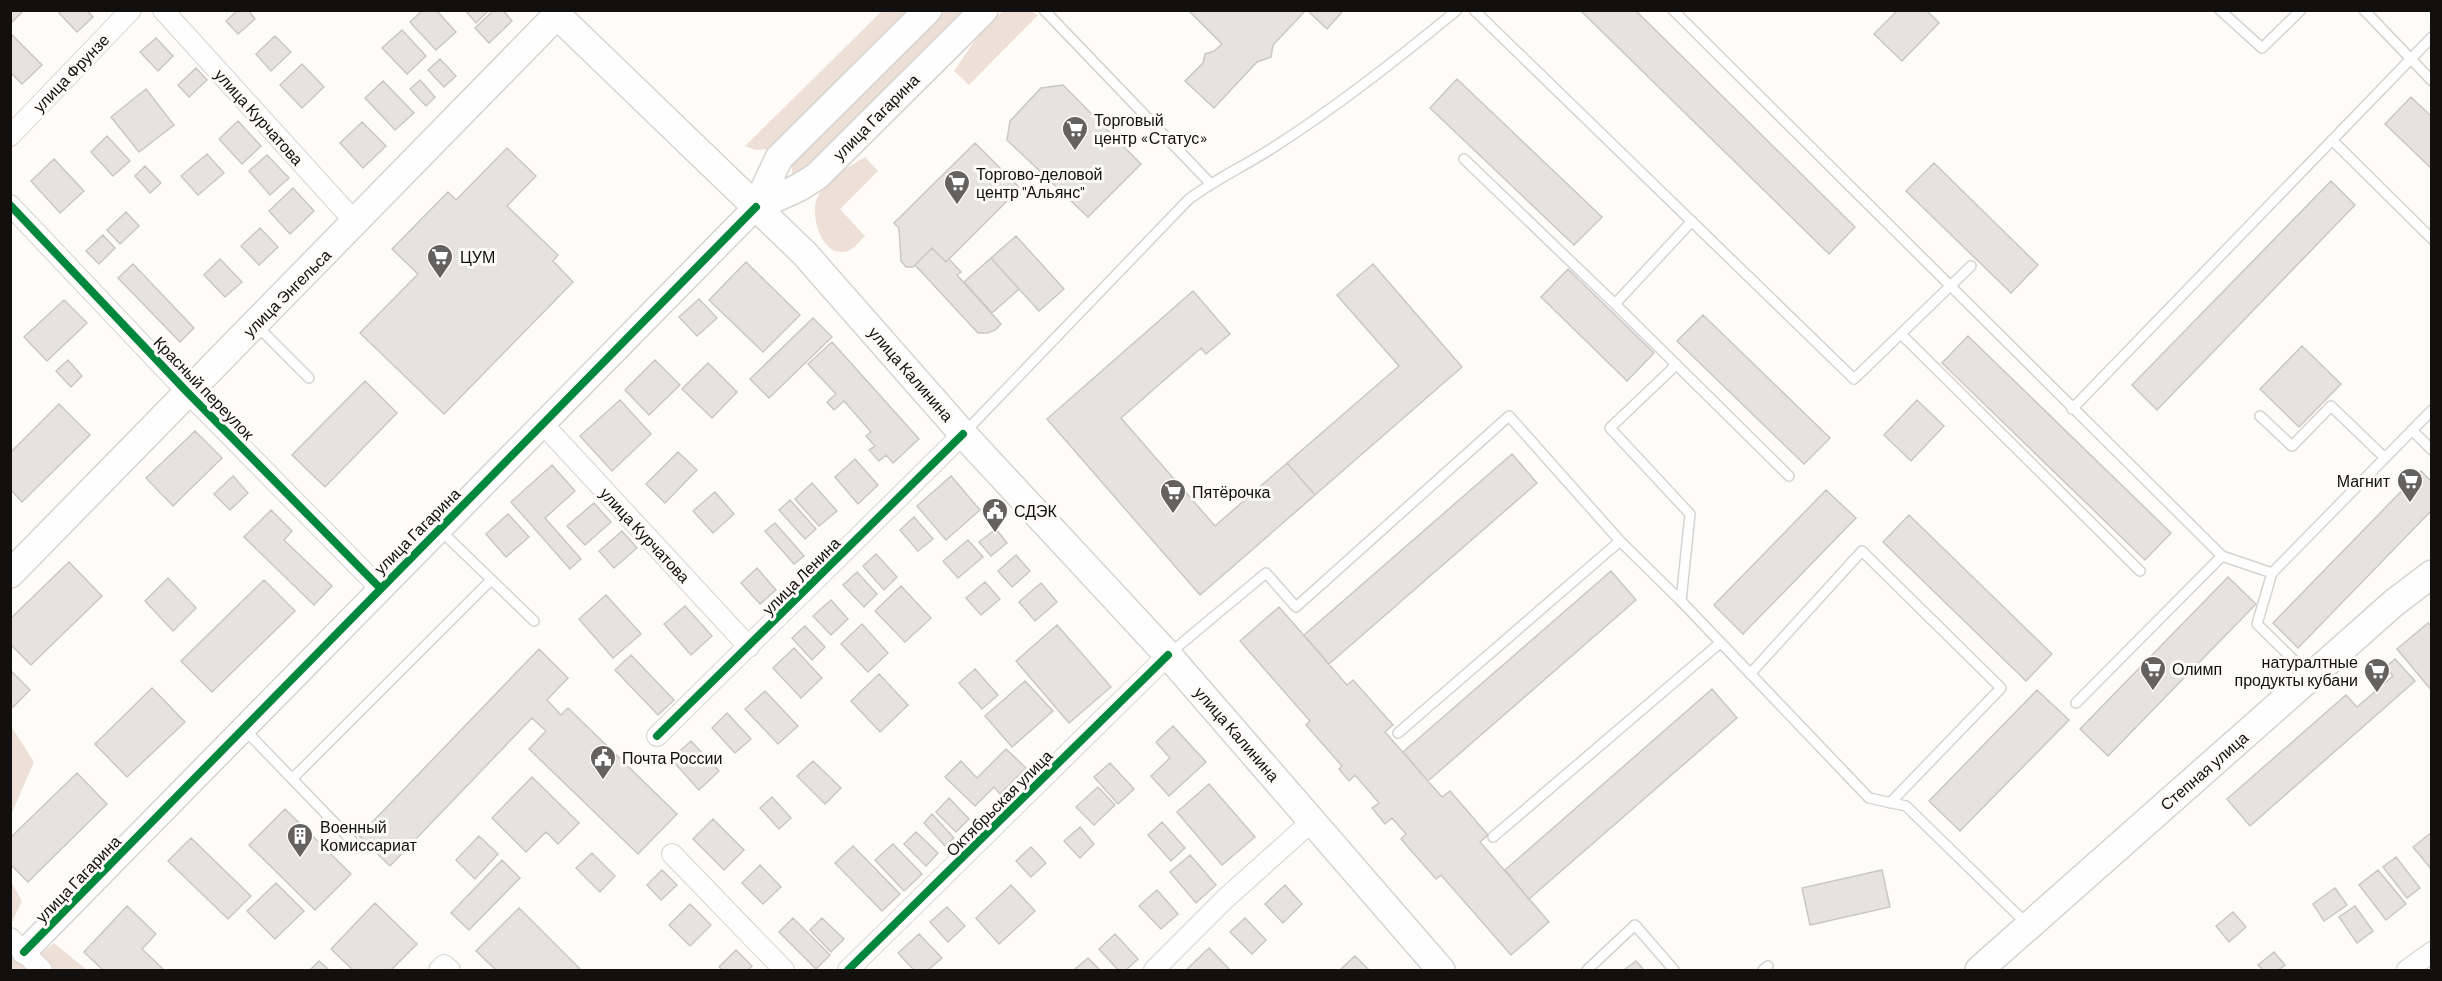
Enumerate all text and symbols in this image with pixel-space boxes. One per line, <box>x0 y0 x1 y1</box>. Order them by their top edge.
street label: улица Фрунзе <box>29 30 113 116</box>
street label: улица Курчатова <box>211 65 308 169</box>
street label: улица Гагарина <box>829 70 923 164</box>
place label: Торговый центр «Статус» <box>1094 110 1208 147</box>
supermarket icon: Торговый центр «Статус» <box>1060 114 1090 152</box>
place label: Торгово-деловой центр "Альянс" <box>976 164 1103 201</box>
supermarket icon: Торгово-деловой центр "Альянс" <box>942 168 972 206</box>
supermarket icon: ЦУМ <box>425 242 455 280</box>
street label: улица Энгельса <box>239 245 334 340</box>
place label: ЦУМ <box>460 247 495 266</box>
street label: улица Калинина <box>865 322 958 425</box>
street label: Красный переулок <box>150 332 259 444</box>
supermarket icon: Магнит <box>2395 466 2425 504</box>
place label: Магнит <box>2337 471 2391 490</box>
supermarket icon: Пятёрочка <box>1158 477 1188 515</box>
place label: Пятёрочка <box>1192 482 1271 501</box>
street label: улица Курчатова <box>596 483 694 586</box>
street label: улица Гагарина <box>370 484 464 578</box>
public building icon: СДЭК <box>980 496 1010 534</box>
place label: СДЭК <box>1014 501 1058 520</box>
street label: улица Ленина <box>758 533 844 618</box>
place label: натуралтные продукты кубани <box>2235 652 2358 689</box>
supermarket icon: Олимп <box>2138 654 2168 692</box>
supermarket icon: натуралтные продукты кубани <box>2362 656 2392 694</box>
place label: Олимп <box>2172 659 2222 678</box>
street label: улица Калинина <box>1191 682 1284 785</box>
street label: Степная улица <box>2156 727 2251 814</box>
public building icon: Почта России <box>588 743 618 781</box>
street label: Октябрьская улица <box>942 746 1056 860</box>
place label: Почта России <box>622 748 722 767</box>
place label: Военный Комиссариат <box>320 817 417 854</box>
building icon: Военный Комиссариат <box>285 821 315 859</box>
street label: улица Гагарина <box>31 831 124 926</box>

